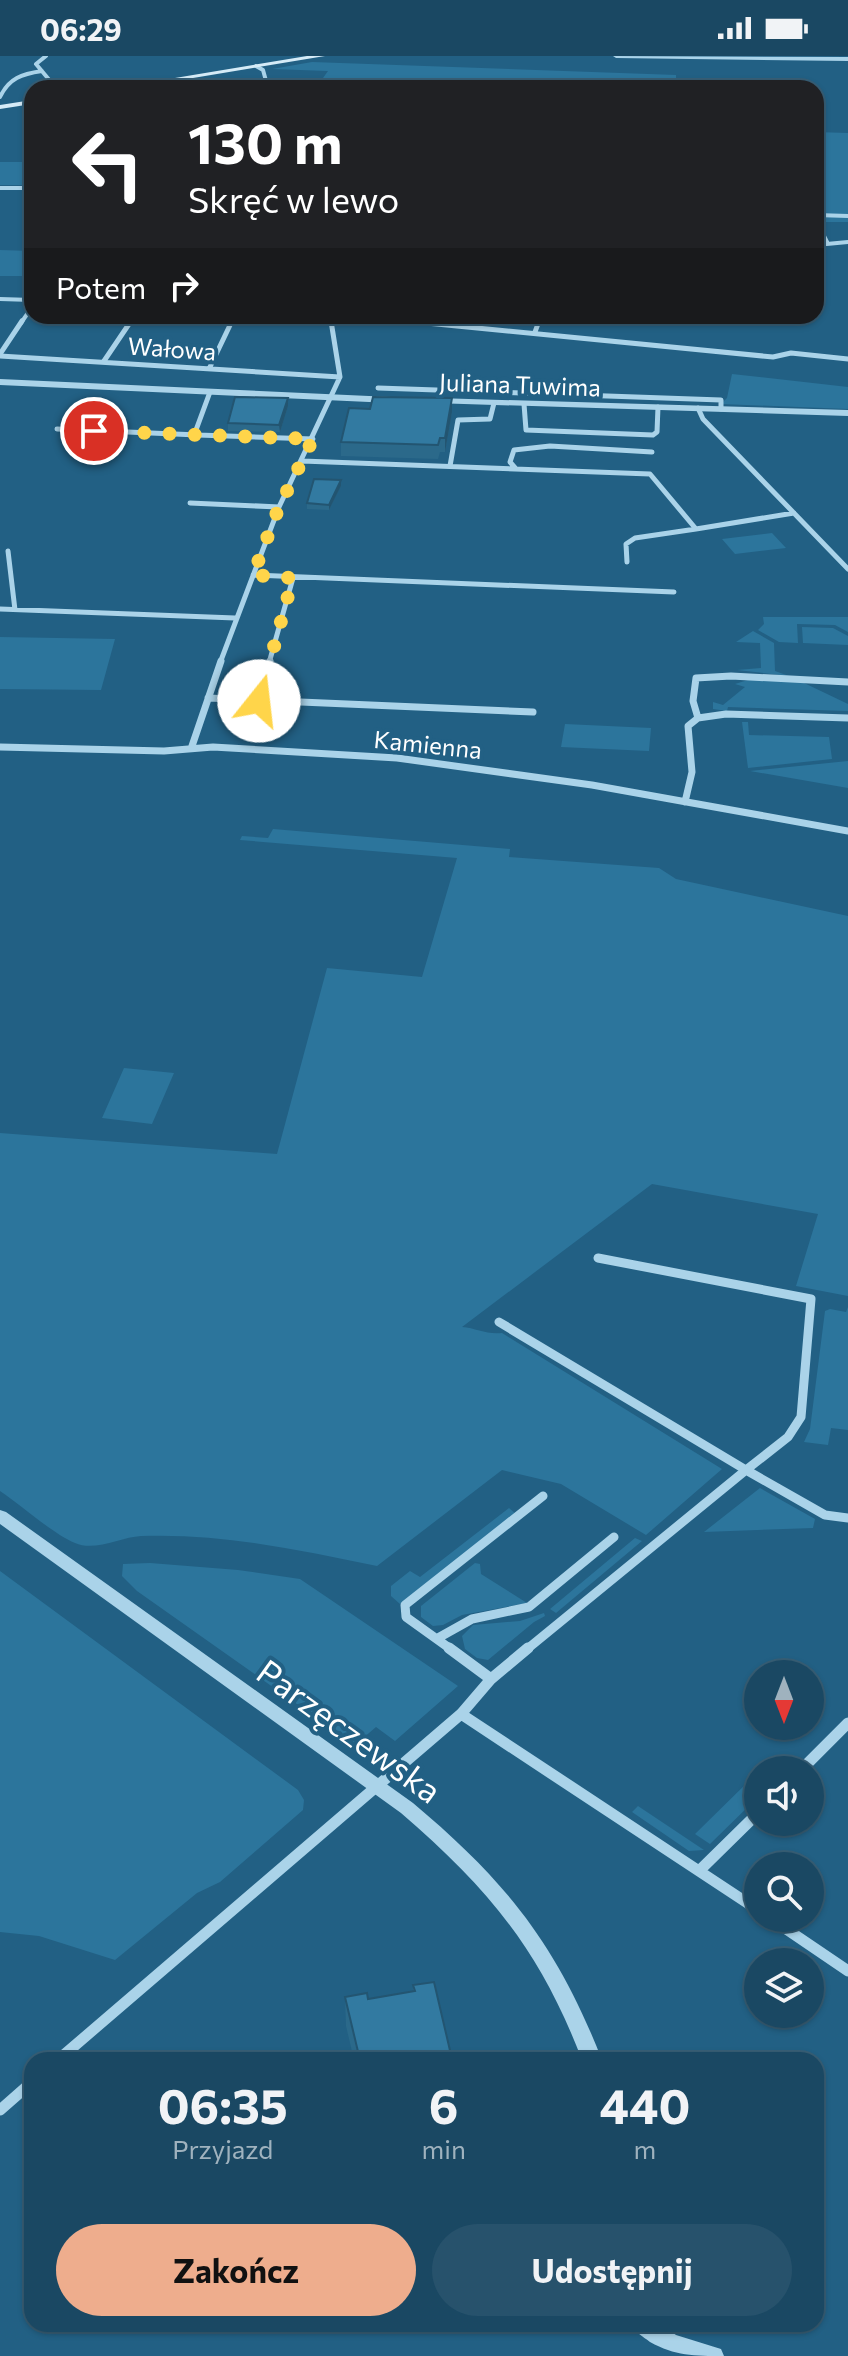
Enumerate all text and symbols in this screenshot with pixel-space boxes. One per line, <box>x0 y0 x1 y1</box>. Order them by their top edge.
text: 06:29 <box>40 10 122 47</box>
text: 130 m <box>188 107 343 176</box>
icon: left <box>56 112 160 216</box>
text: Skręć w lewo <box>188 176 399 220</box>
icon: right <box>162 264 206 308</box>
text: Potem <box>56 268 146 305</box>
street label: Wałowa <box>127 330 217 366</box>
street label: Juliana Tuwima <box>439 367 601 401</box>
pin <box>60 397 128 465</box>
icon: arrive <box>72 409 116 453</box>
position arrow <box>217 659 301 743</box>
street label: Kamienna <box>373 724 483 764</box>
street label: Parzęczewska <box>250 1649 450 1811</box>
north arrow <box>744 1660 824 1740</box>
map controls <box>744 1660 824 2028</box>
button: sound <box>744 1756 824 1836</box>
button: search <box>744 1852 824 1932</box>
button: layers <box>744 1948 824 2028</box>
text: 06:35 <box>158 2075 288 2134</box>
text: 6 <box>429 2075 458 2134</box>
text: 440 <box>599 2075 690 2134</box>
text: Przyjazd <box>172 2133 273 2164</box>
text: min <box>422 2133 466 2164</box>
text: m <box>634 2133 656 2164</box>
button: Zakończ <box>56 2224 416 2316</box>
button: Udostępnij <box>432 2224 792 2316</box>

